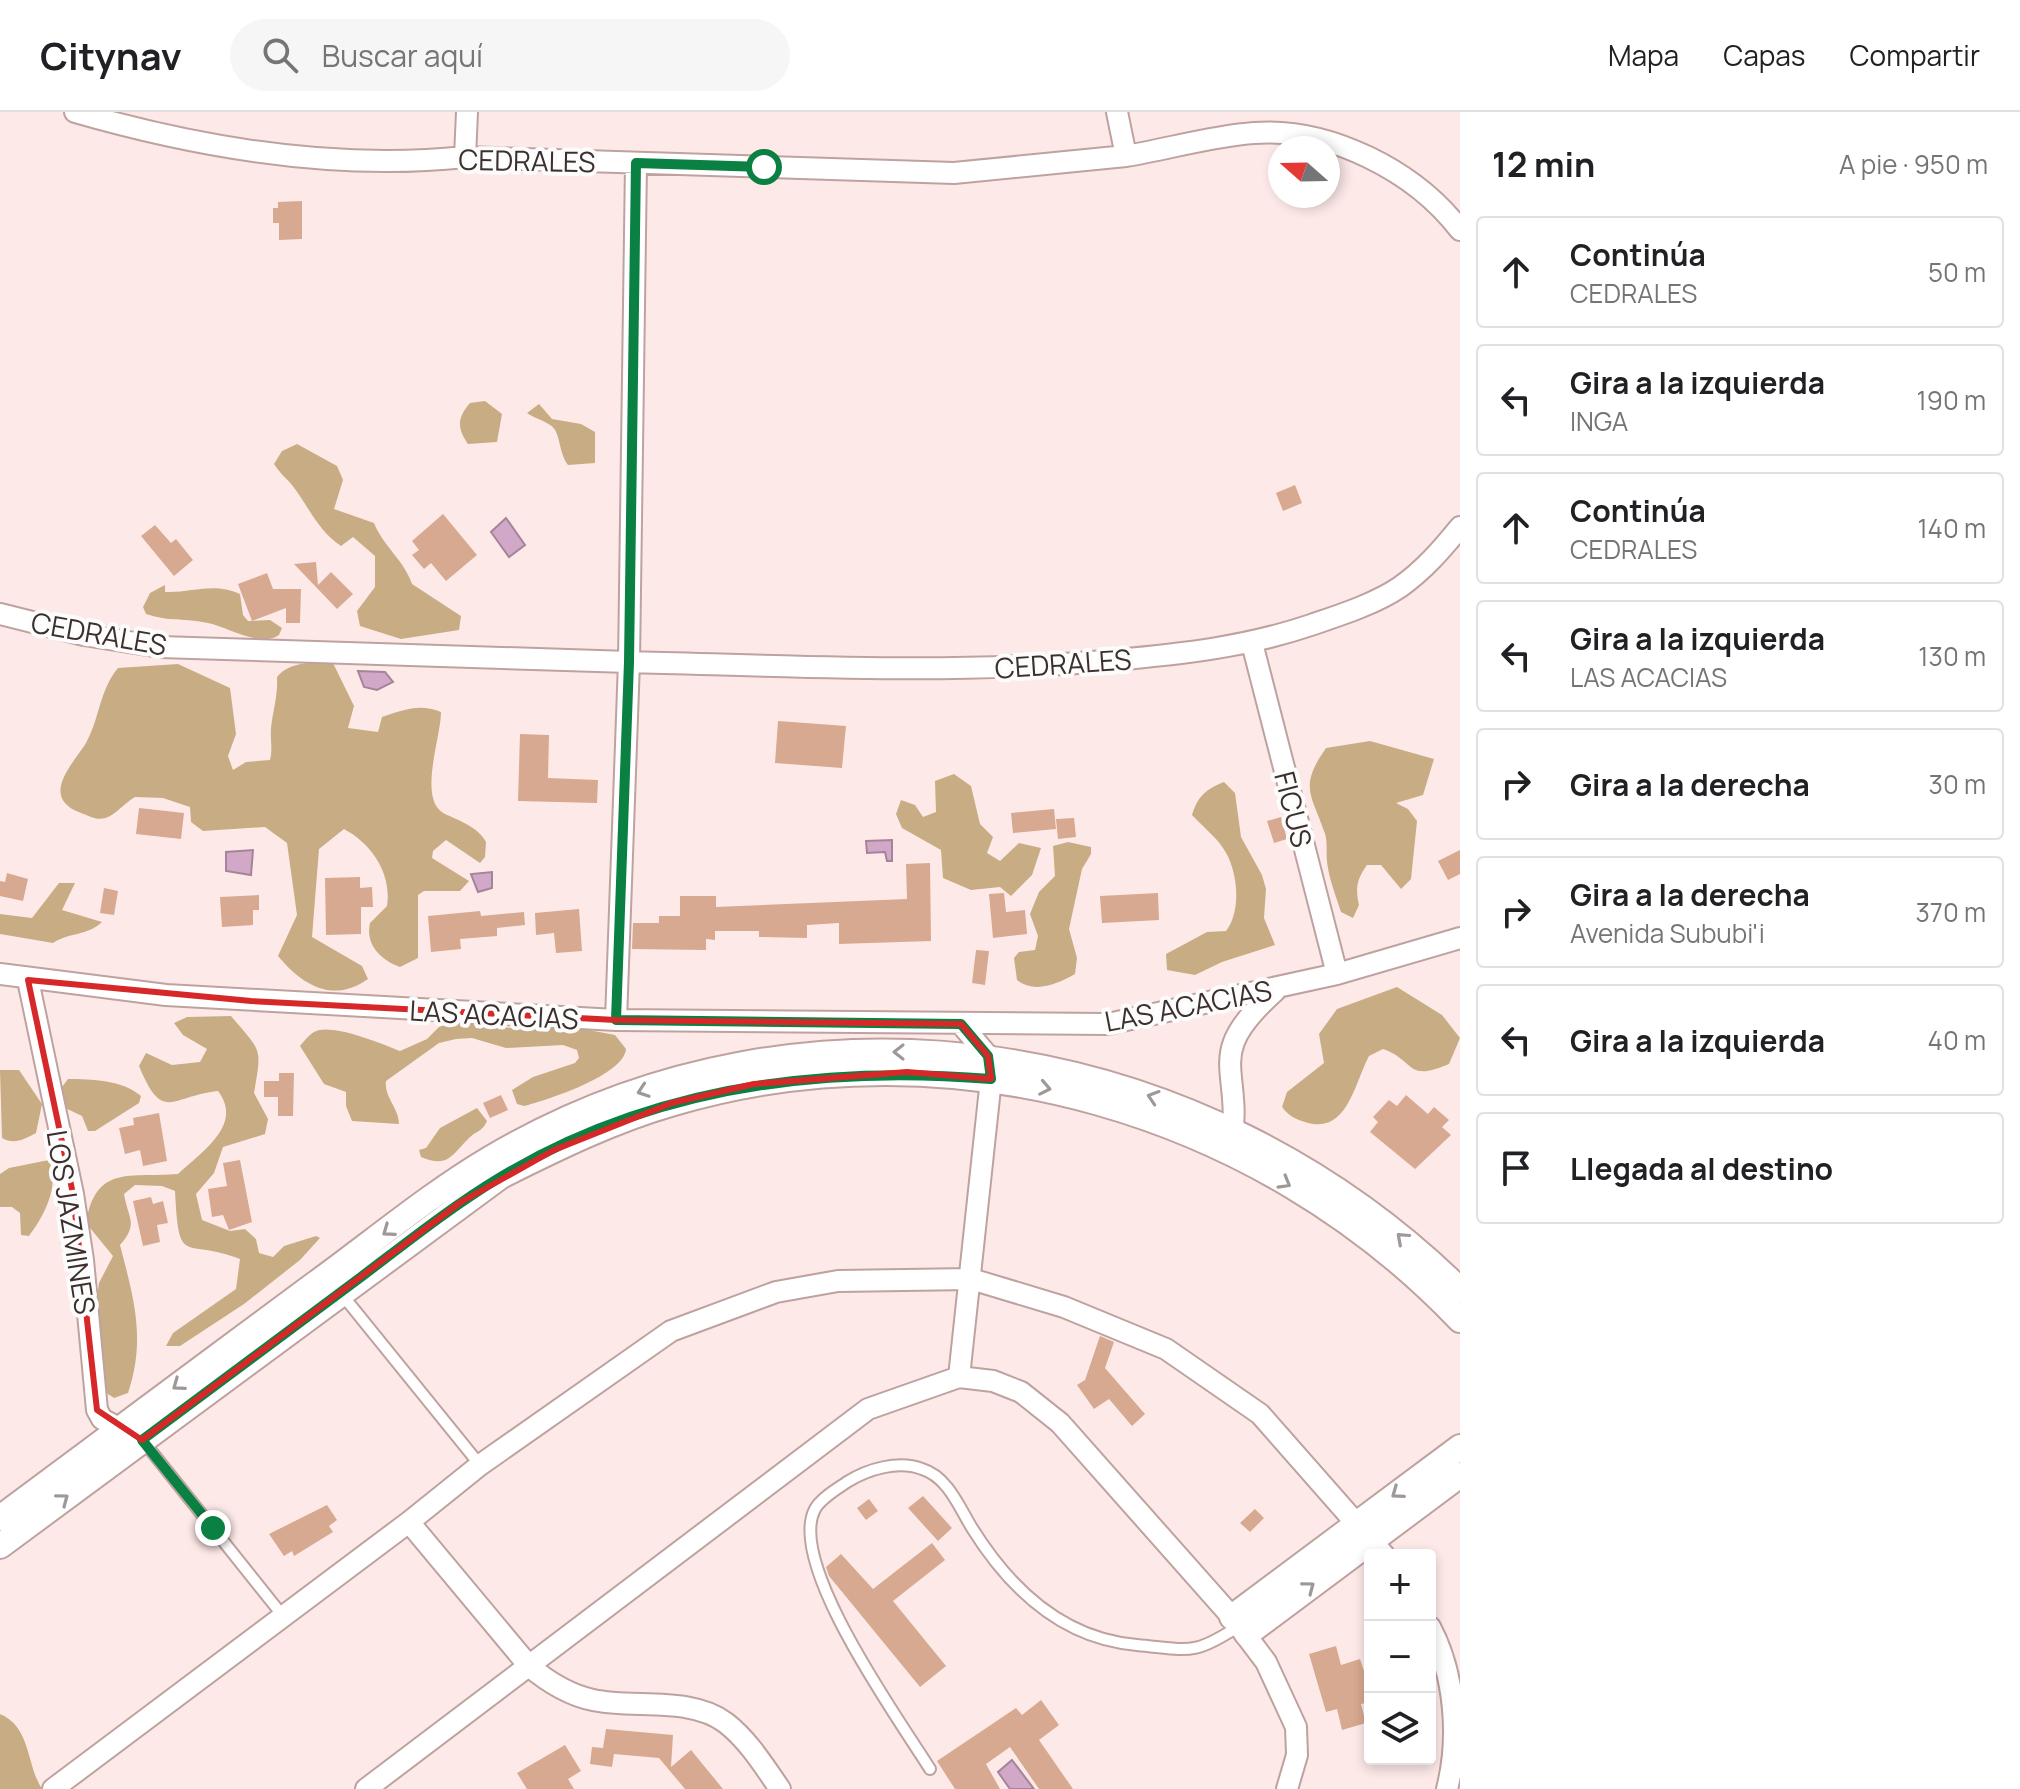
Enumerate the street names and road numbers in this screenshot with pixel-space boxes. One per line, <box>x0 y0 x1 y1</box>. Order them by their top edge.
street label: CEDRALES <box>458 140 596 180</box>
street label: CEDRALES <box>28 602 170 664</box>
street label: CEDRALES <box>993 639 1133 687</box>
street label: FICUS <box>1266 767 1322 851</box>
street label: LAS ACACIAS <box>1101 970 1275 1040</box>
street label: LAS ACACIAS <box>409 991 579 1037</box>
street label: LOS JAZMINES <box>39 1127 105 1317</box>

